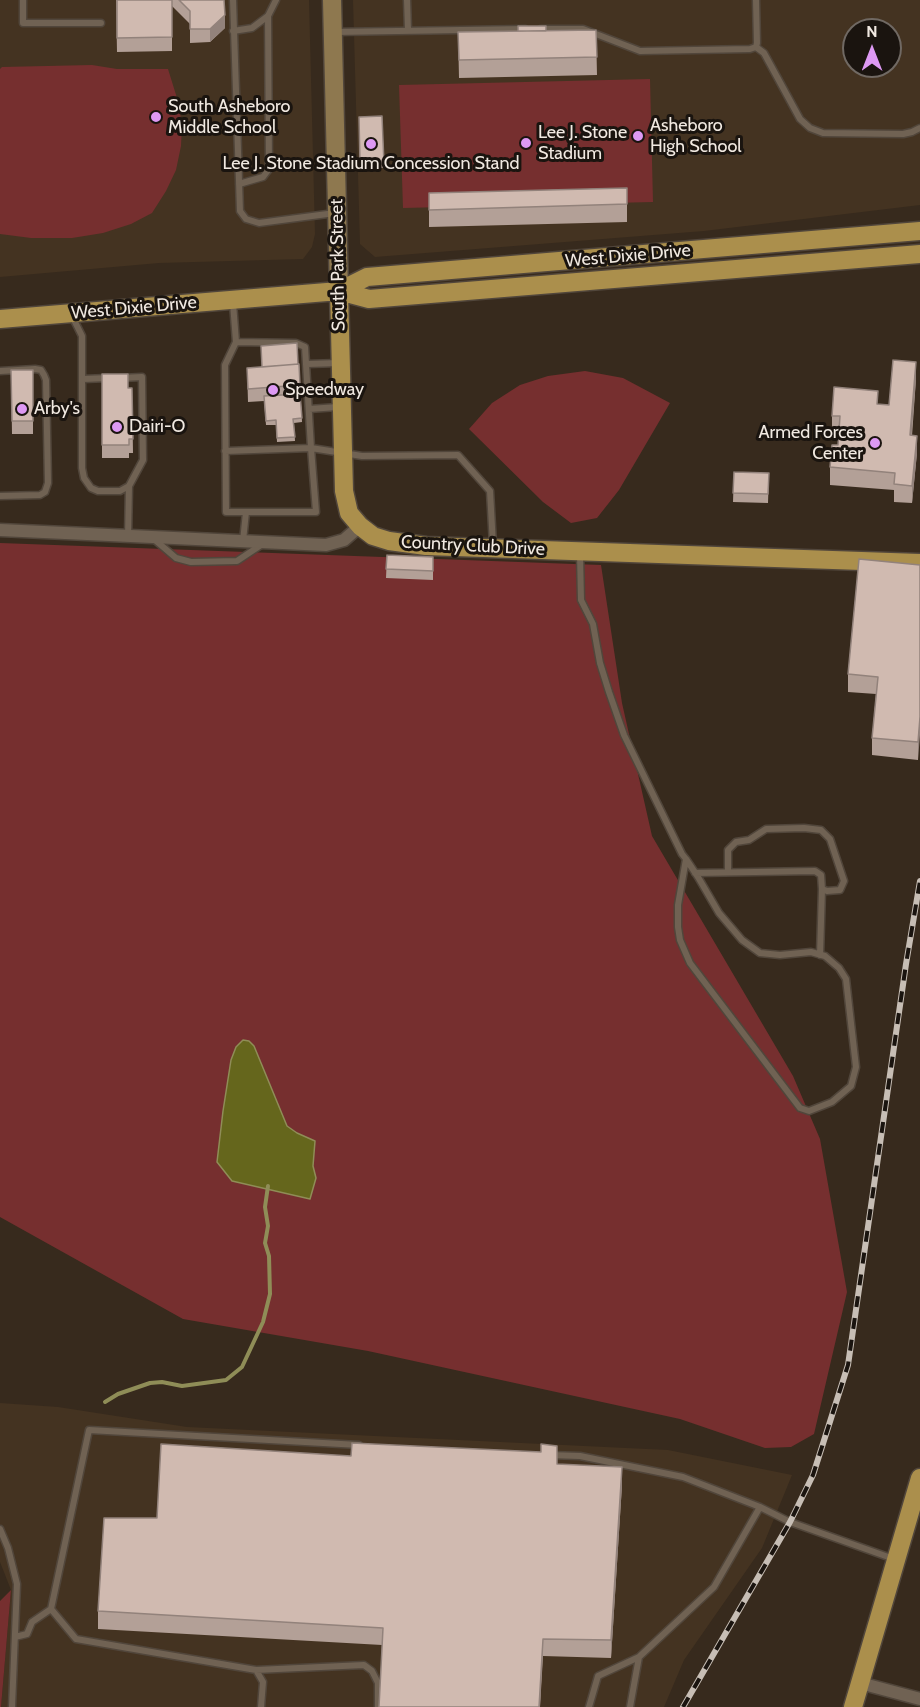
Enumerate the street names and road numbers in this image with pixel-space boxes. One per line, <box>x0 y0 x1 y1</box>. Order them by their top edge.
street label: South Park Street <box>326 199 350 331</box>
street label: West Dixie Drive <box>564 240 692 272</box>
street label: West Dixie Drive <box>70 292 198 324</box>
street label: Country Club Drive <box>400 531 546 561</box>

